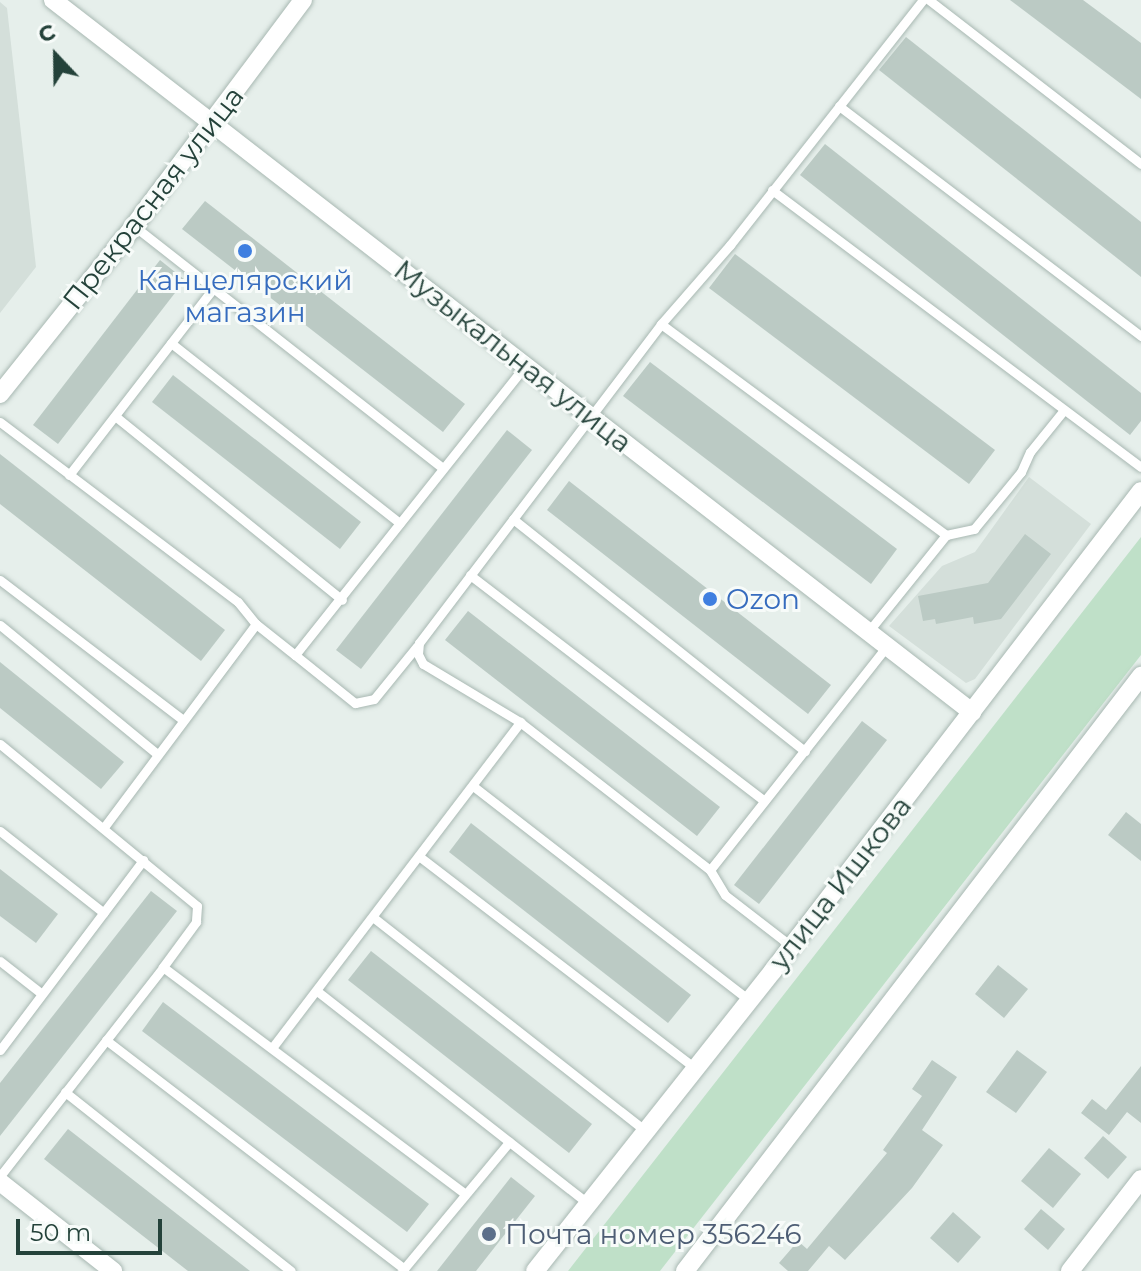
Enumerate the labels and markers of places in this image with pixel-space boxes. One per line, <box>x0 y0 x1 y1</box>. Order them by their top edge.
marker: Канцелярский магазин <box>236 242 254 260</box>
place label: Канцелярский магазин <box>137 263 353 329</box>
place label: Ozon <box>726 582 800 616</box>
marker: Ozon <box>701 590 719 608</box>
place label: Почта номер 356246 <box>505 1217 802 1251</box>
marker: Почта номер 356246 <box>480 1225 498 1243</box>

